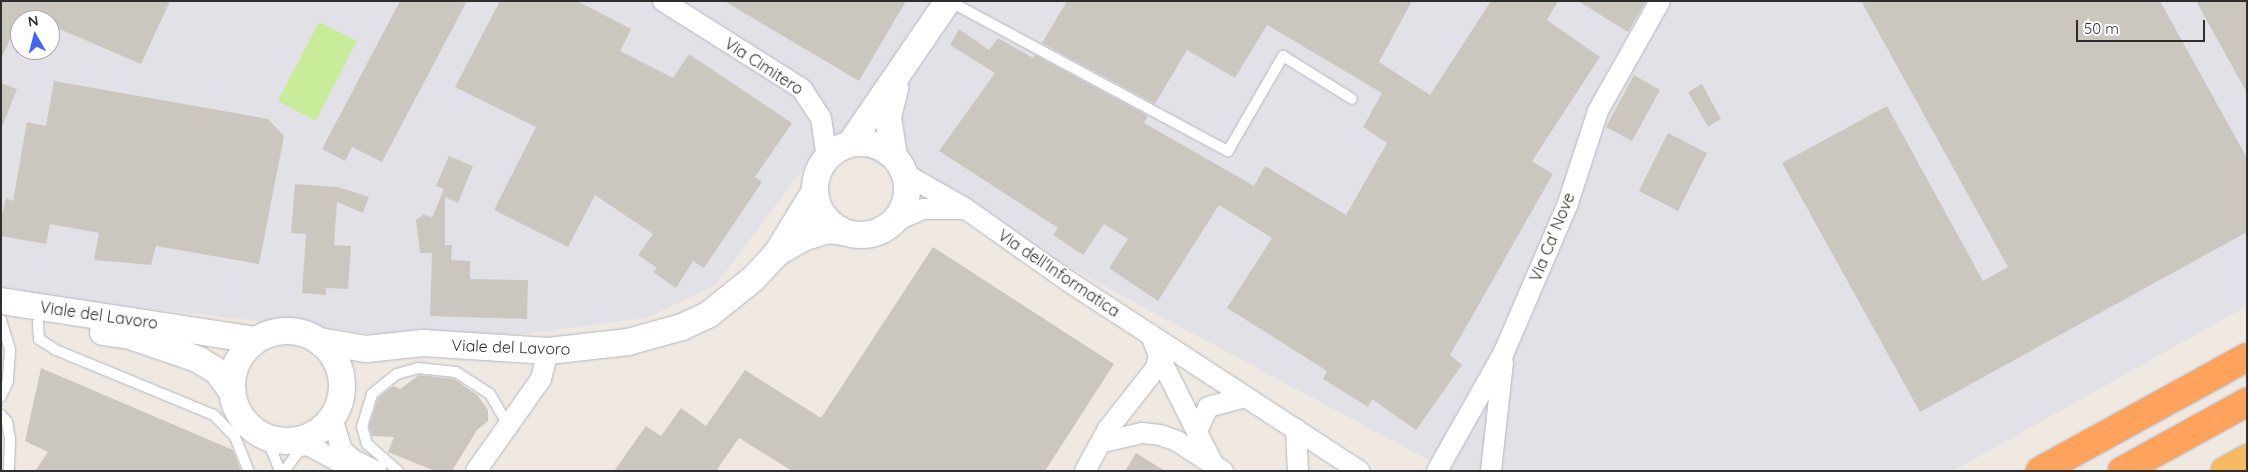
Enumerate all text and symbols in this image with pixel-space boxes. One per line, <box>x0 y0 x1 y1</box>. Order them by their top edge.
north arrow <box>10 10 60 60</box>
scale bar <box>2078 10 2207 42</box>
text: N <box>27 12 39 31</box>
text: 50 m <box>2084 19 2119 38</box>
street label: Via Cimitero <box>721 33 807 99</box>
street label: Via Ca' Nove <box>1525 190 1579 284</box>
street label: Via dell'Informatica <box>994 225 1124 321</box>
street label: Viale del Lavoro <box>39 297 159 333</box>
street label: Viale del Lavoro <box>451 335 571 359</box>

